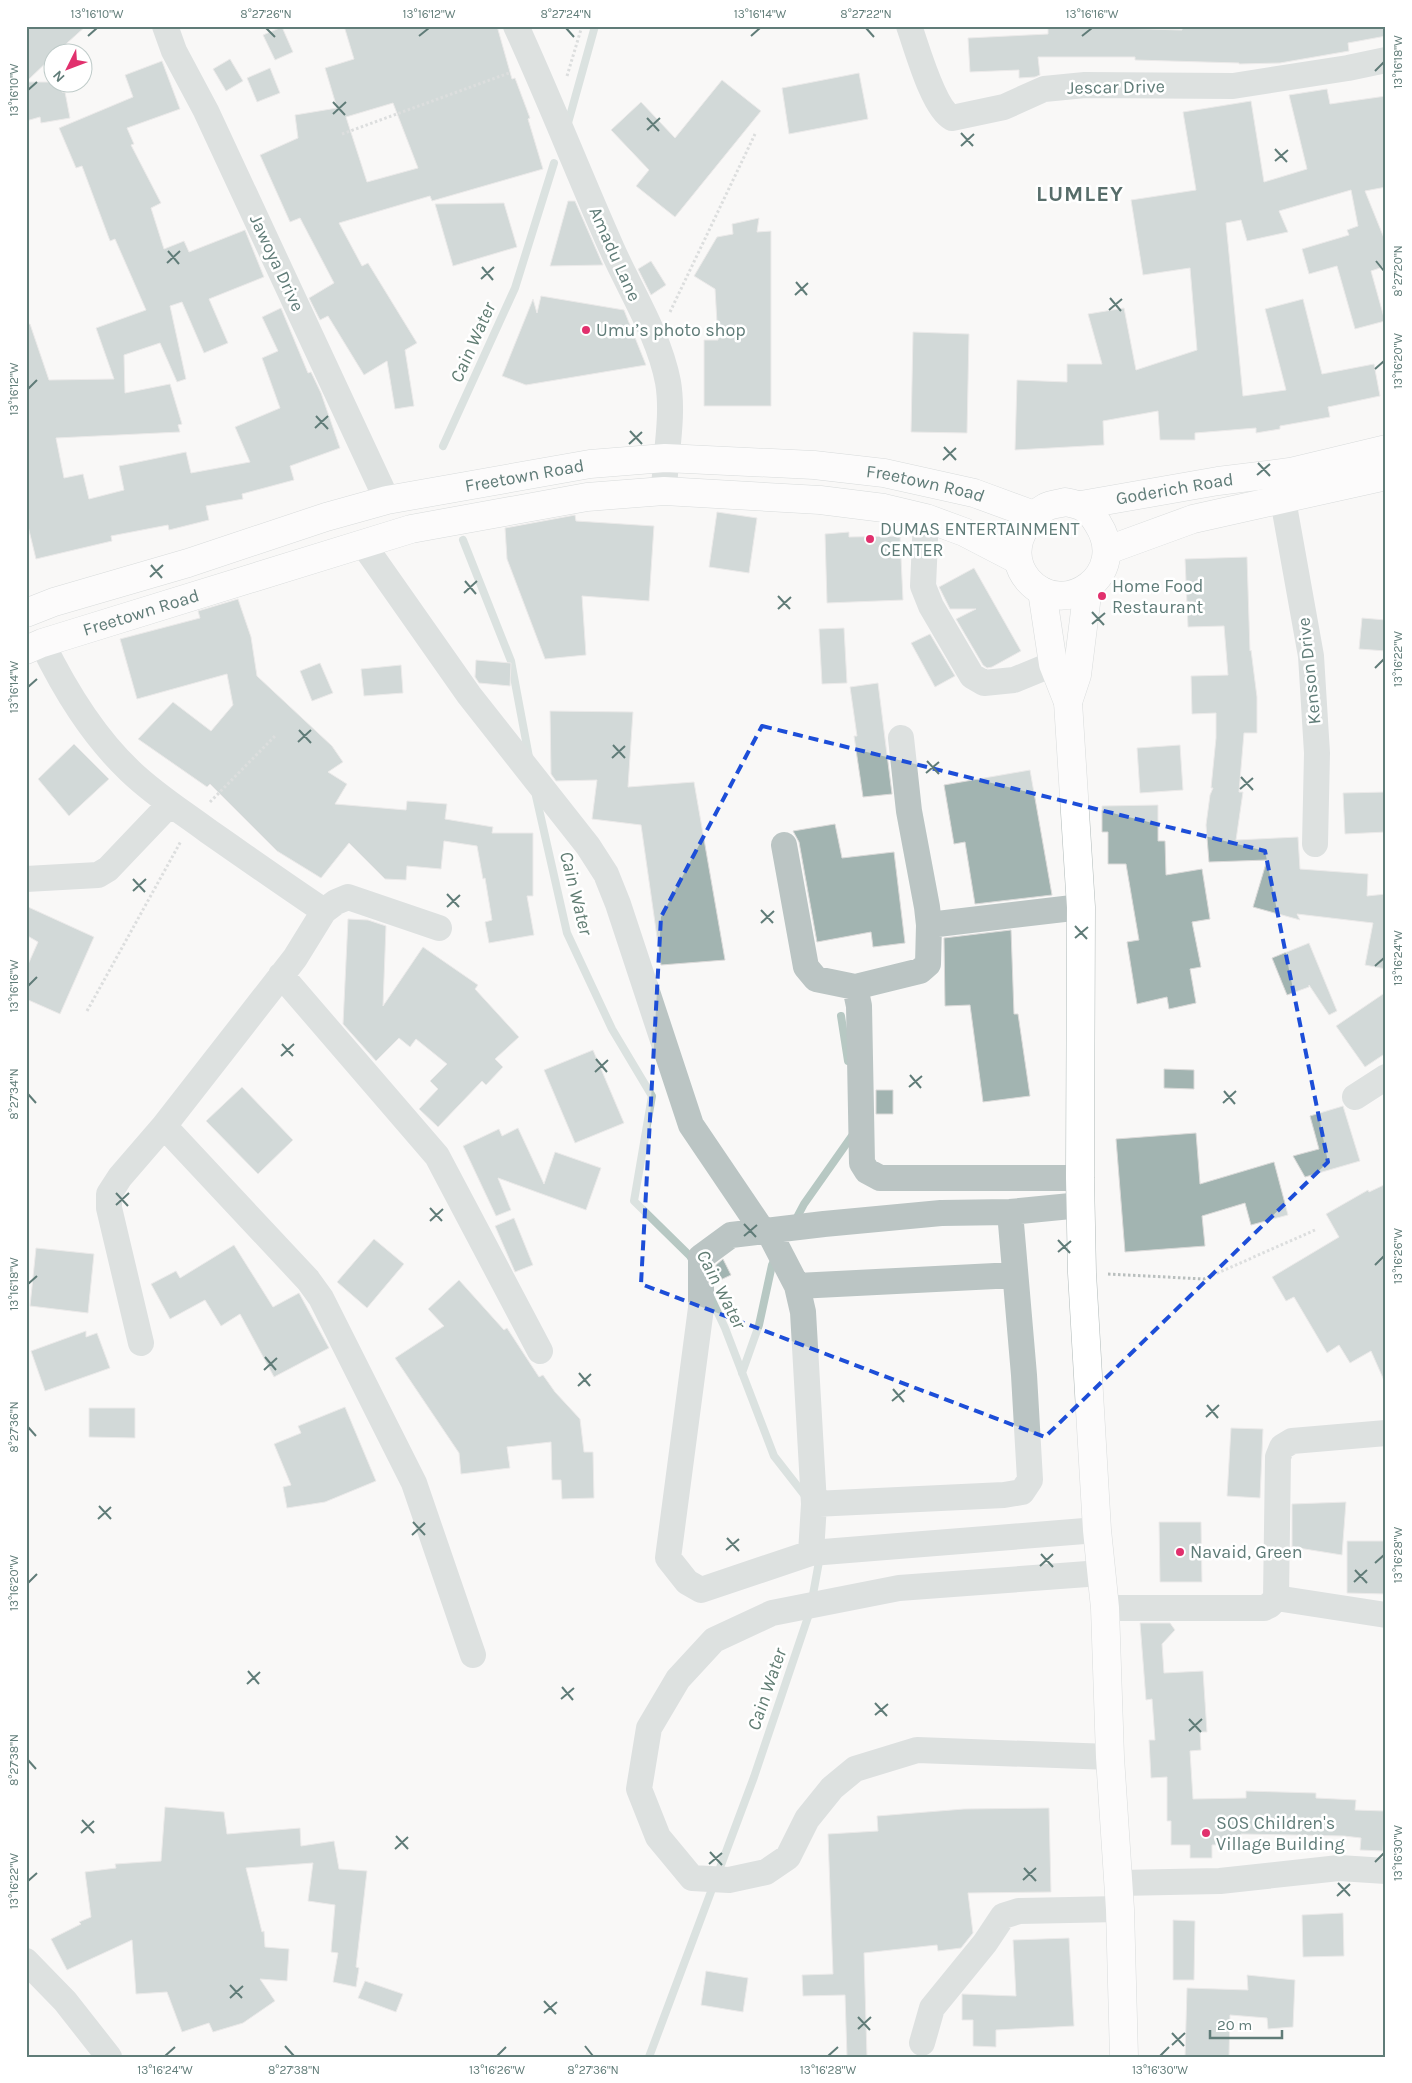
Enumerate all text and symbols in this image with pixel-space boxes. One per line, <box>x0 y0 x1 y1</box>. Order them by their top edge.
text: 13°16'10"W <box>70 7 124 21</box>
text: 8°27'26"N <box>240 7 292 21</box>
text: 13°16'12"W <box>403 7 456 21</box>
text: 8°27'24"N <box>540 7 592 21</box>
text: 13°16'14"W <box>734 7 787 21</box>
text: 8°27'22"N <box>840 7 892 21</box>
text: 13°16'16"W <box>1066 7 1119 21</box>
text: 13°16'18"W <box>1391 35 1405 89</box>
north arrow <box>42 42 92 92</box>
text: 13°16'10"W <box>7 63 21 117</box>
text: N <box>49 67 68 86</box>
street label: Jescar Drive <box>1067 75 1165 99</box>
district label: LUMLEY <box>1036 181 1124 207</box>
street label: Amadu Lane <box>584 203 646 305</box>
street label: Jawoya Drive <box>245 211 309 315</box>
text: 8°27'20"N <box>1391 245 1405 297</box>
water label: Cain Water <box>445 297 501 386</box>
place label: Umu’s photo shop <box>596 319 746 341</box>
marker: Umu’s photo shop <box>580 324 592 336</box>
text: 13°16'20"W <box>1391 333 1405 389</box>
text: 13°16'12"W <box>7 362 21 415</box>
street label: Freetown Road <box>463 454 586 497</box>
street label: Freetown Road <box>865 460 988 507</box>
street label: Goderich Road <box>1114 468 1235 510</box>
place label: DUMAS ENTERTAINMENT CENTER <box>880 518 1080 561</box>
marker: DUMAS ENTERTAINMENT CENTER <box>864 533 876 545</box>
place label: Home Food Restaurant <box>1112 575 1204 618</box>
street label: Freetown Road <box>80 584 202 641</box>
marker: Home Food Restaurant <box>1096 590 1108 602</box>
street label: Kenson Drive <box>1292 616 1326 726</box>
text: 13°16'22"W <box>1391 631 1405 687</box>
text: 13°16'14"W <box>7 660 21 713</box>
water label: Cain Water <box>555 849 597 939</box>
text: 13°16'24"W <box>1391 930 1405 986</box>
text: 13°16'16"W <box>7 959 21 1012</box>
text: 8°27'34"N <box>7 1068 21 1120</box>
text: 13°16'26"W <box>1391 1228 1405 1284</box>
water label: Cain Water <box>692 1246 751 1334</box>
text: 13°16'18"W <box>7 1257 21 1311</box>
text: 8°27'36"N <box>7 1401 21 1453</box>
text: 13°16'28"W <box>1391 1527 1405 1583</box>
place label: Navaid, Green <box>1190 1541 1303 1563</box>
marker: Navaid, Green <box>1174 1546 1186 1558</box>
text: 13°16'20"W <box>7 1555 21 1611</box>
water label: Cain Water <box>743 1644 792 1733</box>
text: 8°27'38"N <box>7 1734 21 1786</box>
place label: SOS Children's Village Building <box>1216 1812 1345 1855</box>
text: 13°16'30"W <box>1391 1825 1405 1881</box>
marker: SOS Children's Village Building <box>1200 1827 1212 1839</box>
text: 13°16'22"W <box>7 1853 21 1909</box>
scale bar <box>1210 2008 1282 2040</box>
text: 20 m <box>1217 2016 1252 2034</box>
text: 13°16'24"W <box>137 2063 193 2077</box>
text: 8°27'38"N <box>268 2063 320 2077</box>
text: 13°16'26"W <box>469 2063 525 2077</box>
text: 8°27'36"N <box>567 2063 619 2077</box>
text: 13°16'28"W <box>800 2063 856 2077</box>
text: 13°16'30"W <box>1132 2063 1188 2077</box>

